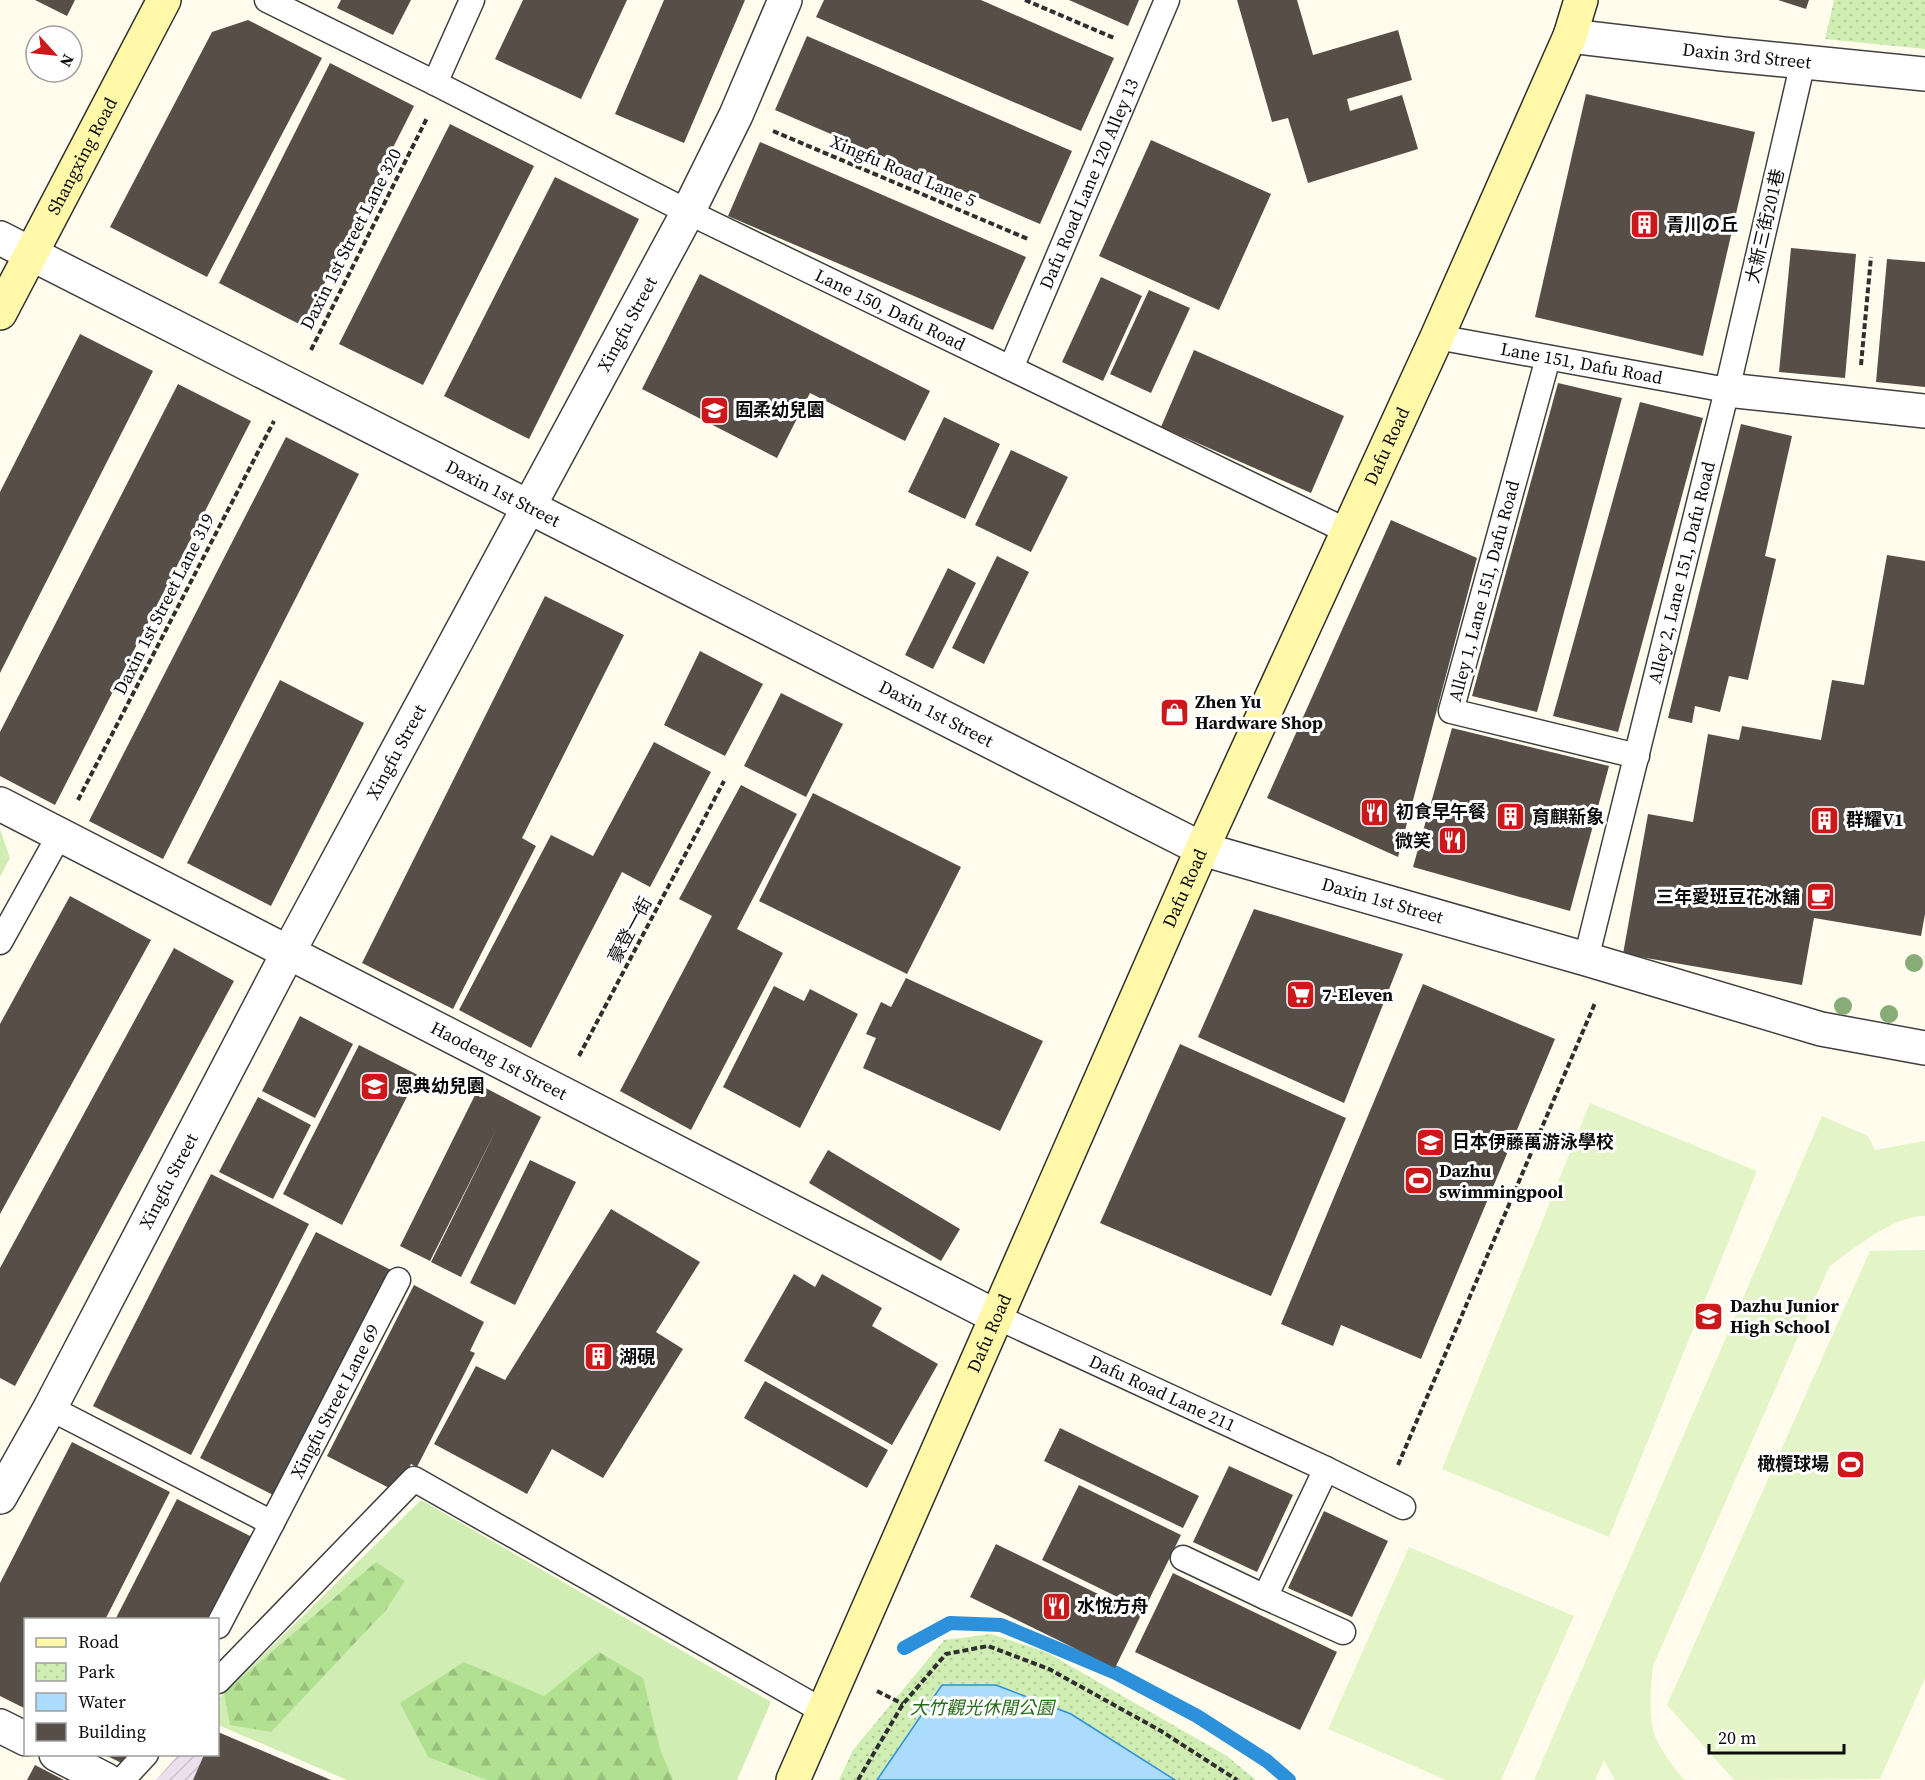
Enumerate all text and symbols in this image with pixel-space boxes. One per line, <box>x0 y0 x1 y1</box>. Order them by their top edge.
north arrow <box>24 24 84 84</box>
street label: Daxin 3rd Street <box>1681 36 1813 75</box>
text: N <box>55 51 80 71</box>
street label: Dafu Road Lane 120 Alley 13 <box>1033 75 1144 293</box>
street label: Shangxing Road <box>41 93 123 219</box>
street label: Xingfu Road Lane 5 <box>826 129 980 213</box>
street label: Daxin 1st Street Lane 320 <box>294 144 407 334</box>
street label: 大新三街201巷 <box>1739 166 1790 286</box>
building icon: 青川の丘 <box>1629 209 1661 241</box>
place label: 青川の丘 <box>1666 212 1738 237</box>
street label: Lane 150, Dafu Road <box>811 262 970 357</box>
street label: Xingfu Street <box>591 272 663 376</box>
street label: Lane 151, Dafu Road <box>1499 336 1665 390</box>
school or university icon: 囿柔幼兒園 <box>698 394 730 426</box>
place label: 囿柔幼兒園 <box>735 397 825 422</box>
street label: Dafu Road <box>1358 403 1415 489</box>
street label: Daxin 1st Street <box>441 454 565 533</box>
street label: Alley 2, Lane 151, Dafu Road <box>1642 459 1721 686</box>
street label: Alley 1, Lane 151, Dafu Road <box>1442 478 1525 704</box>
street label: Daxin 1st Street Lane 319 <box>107 509 220 699</box>
street label: Daxin 1st Street <box>875 674 998 753</box>
place label: Zhen Yu Hardware Shop <box>1195 689 1323 735</box>
shop icon: Zhen Yu Hardware Shop <box>1158 696 1190 728</box>
street label: Xingfu Street <box>360 700 432 804</box>
restaurant icon: 初食早午餐 <box>1359 796 1391 828</box>
place label: 初食早午餐 <box>1396 799 1486 824</box>
building icon: 育麒新象 <box>1495 801 1527 833</box>
place label: 育麒新象 <box>1532 804 1604 829</box>
building icon: 群耀V1 <box>1809 804 1841 836</box>
place label: 群耀V1 <box>1846 807 1904 832</box>
restaurant icon: 微笑 <box>1436 825 1468 857</box>
place label: 微笑 <box>1395 828 1431 853</box>
street label: Dafu Road <box>1156 845 1213 931</box>
street label: Daxin 1st Street <box>1319 871 1446 930</box>
cafe icon: 三年愛班豆花冰舖 <box>1805 881 1837 913</box>
place label: 三年愛班豆花冰舖 <box>1656 884 1800 909</box>
street label: 豪登一街 <box>602 892 657 967</box>
supermarket icon: 7-Eleven <box>1285 979 1317 1011</box>
place label: 7-Eleven <box>1322 982 1393 1007</box>
street label: Haodeng 1st Street <box>427 1015 572 1106</box>
school or university icon: 恩典幼兒園 <box>358 1070 390 1102</box>
place label: 恩典幼兒園 <box>395 1073 485 1098</box>
school or university icon: 日本伊藤萬游泳學校 <box>1415 1126 1447 1158</box>
street label: Xingfu Street <box>133 1129 204 1233</box>
place label: 日本伊藤萬游泳學校 <box>1452 1129 1614 1154</box>
place label: Dazhu swimmingpool <box>1439 1158 1564 1204</box>
sports icon: Dazhu swimmingpool <box>1402 1165 1434 1197</box>
street label: Dafu Road <box>961 1290 1017 1376</box>
place label: Dazhu Junior High School <box>1730 1293 1839 1339</box>
school or university icon: Dazhu Junior High School <box>1693 1300 1725 1332</box>
street label: Xingfu Street Lane 69 <box>284 1319 385 1483</box>
building icon: 湖硯 <box>582 1341 614 1373</box>
place label: 湖硯 <box>619 1344 655 1369</box>
street label: Dafu Road Lane 211 <box>1085 1348 1240 1438</box>
sports icon: 橄欖球場 <box>1834 1448 1866 1480</box>
place label: 橄欖球場 <box>1757 1451 1829 1476</box>
restaurant icon: 水悅方舟 <box>1040 1590 1072 1622</box>
place label: 水悅方舟 <box>1077 1593 1149 1618</box>
legend <box>24 1618 219 1756</box>
text: Road <box>78 1629 119 1654</box>
text: Park <box>78 1659 115 1684</box>
text: Water <box>78 1689 126 1714</box>
park label: 大竹觀光休閒公園 <box>910 1695 1057 1720</box>
scale bar <box>1709 1717 1844 1755</box>
text: Building <box>78 1719 146 1744</box>
text: 20 m <box>1718 1725 1756 1750</box>

